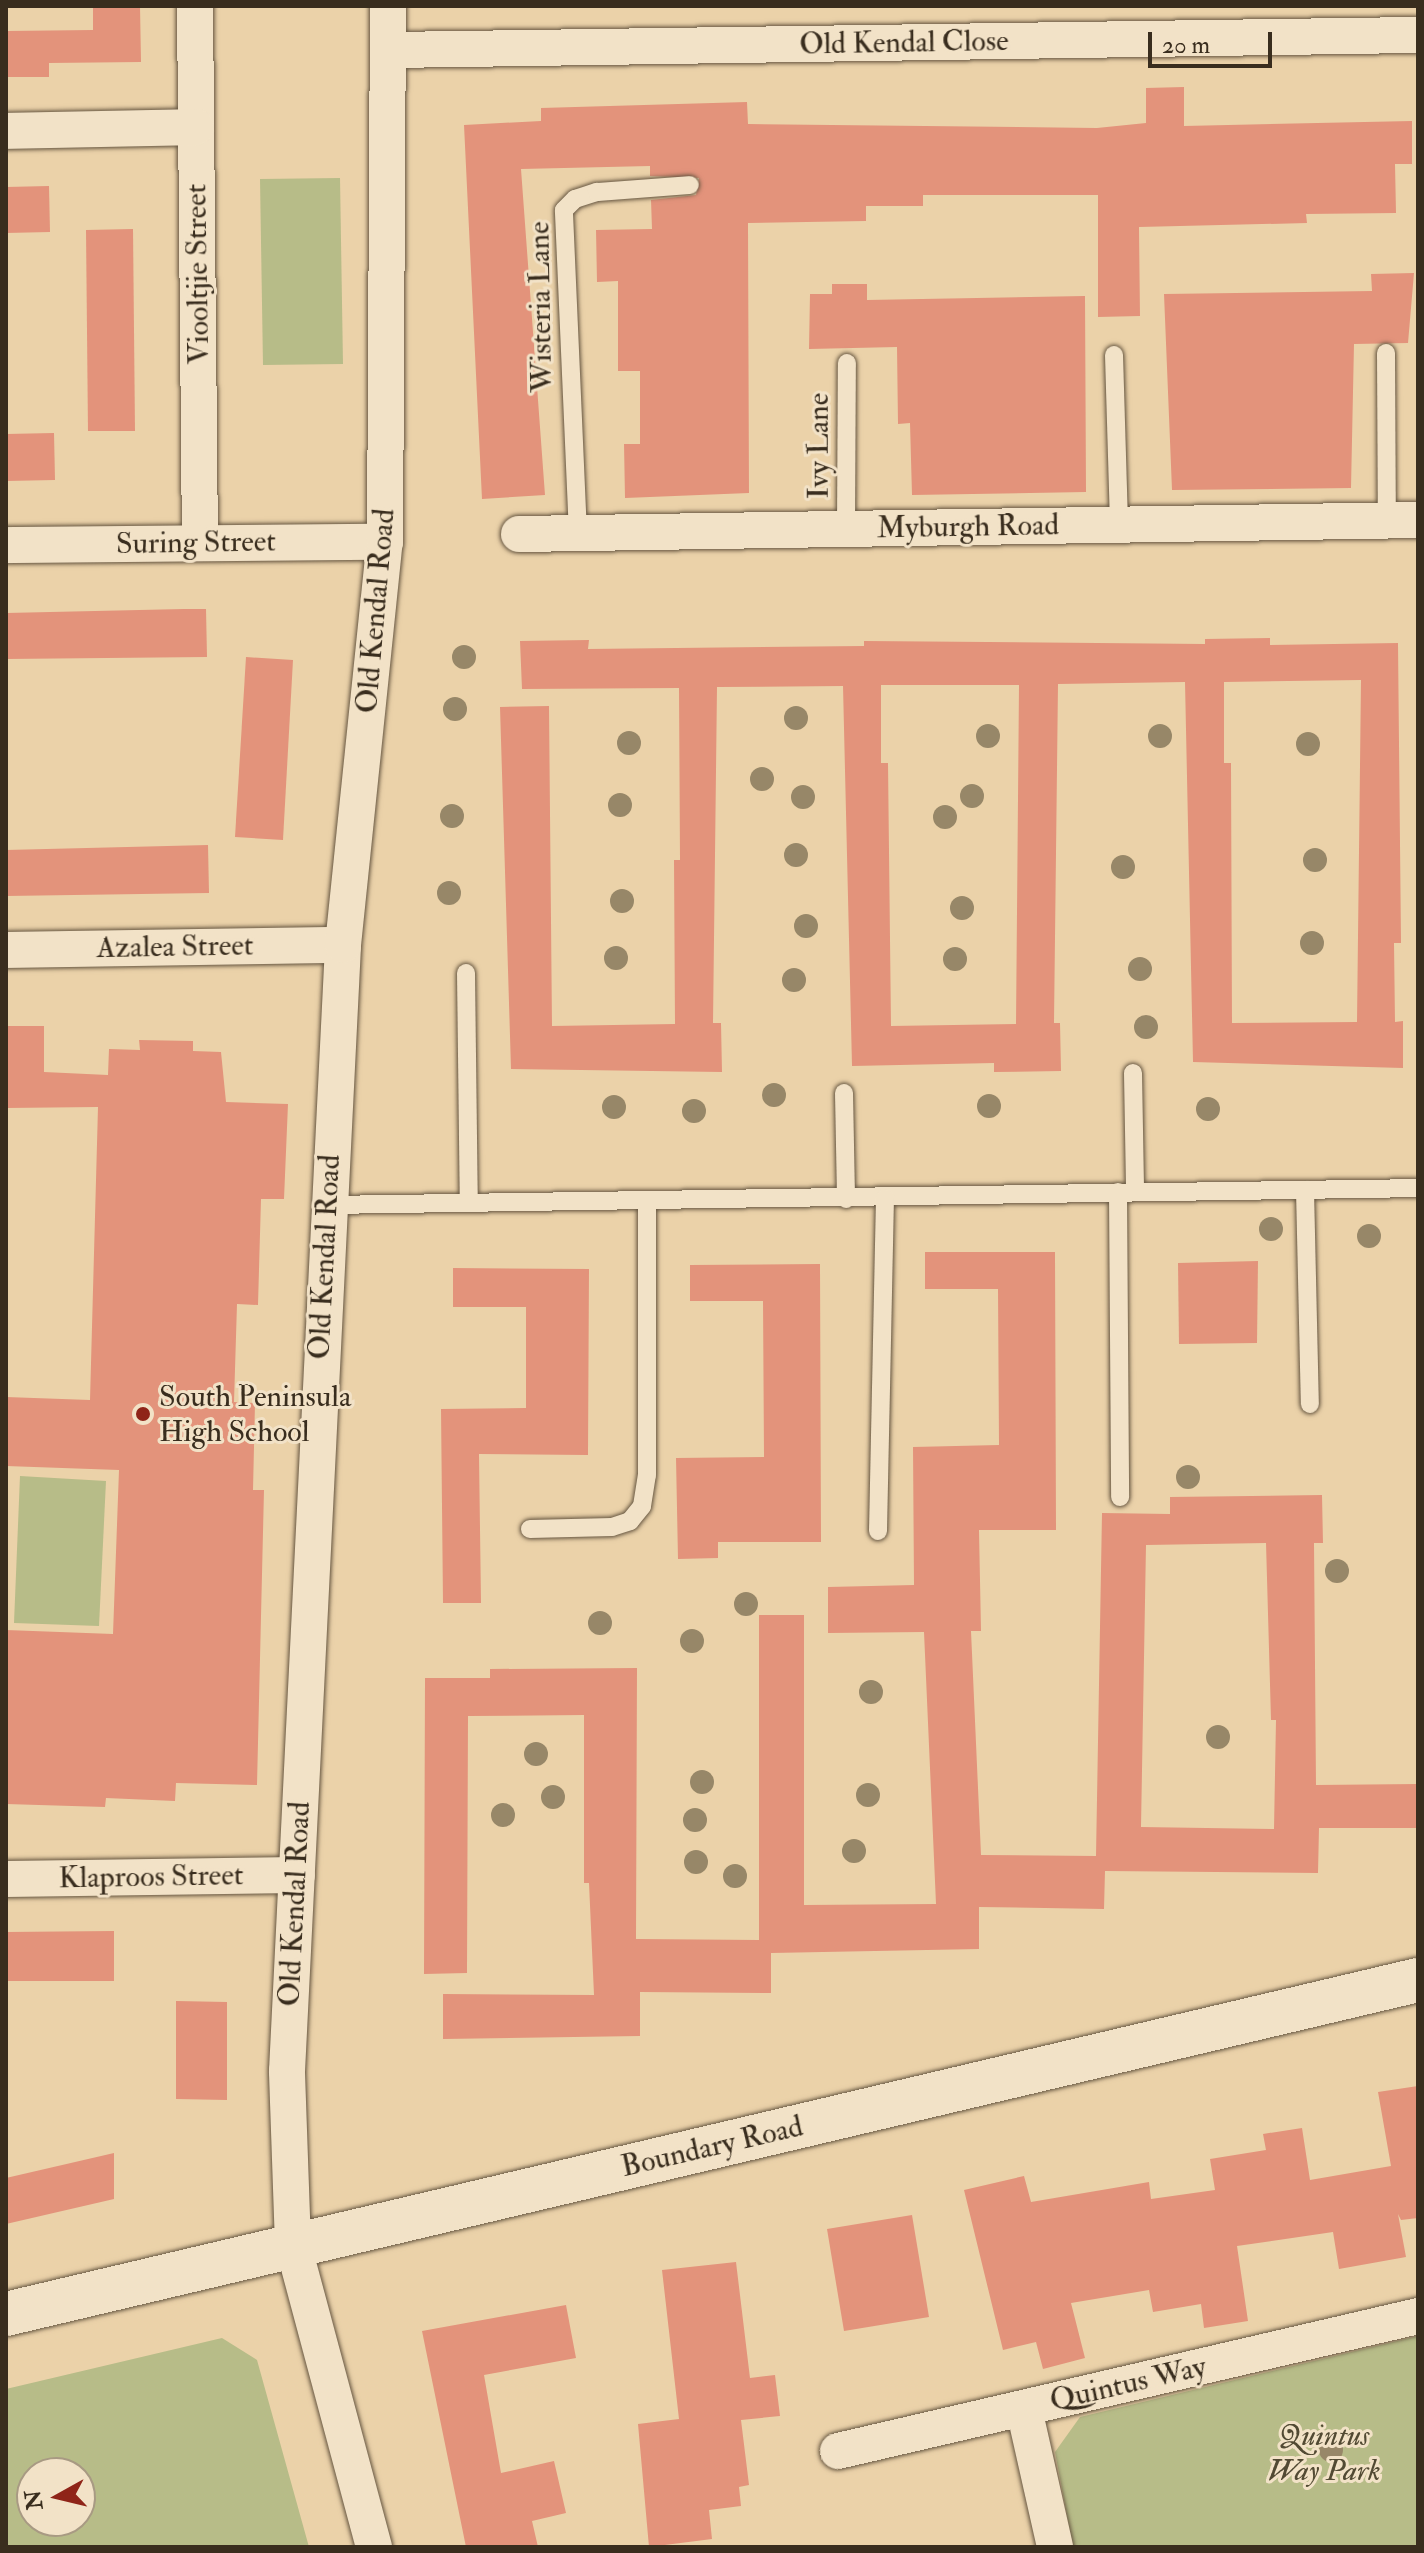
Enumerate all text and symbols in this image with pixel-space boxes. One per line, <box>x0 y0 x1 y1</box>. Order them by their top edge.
scale bar <box>1152 16 1276 66</box>
street label: Old Kendal Close <box>799 23 1009 63</box>
text: 20 m <box>1162 30 1210 61</box>
street label: Viooltjie Street <box>178 183 218 365</box>
street label: Wisteria Lane <box>522 221 560 393</box>
street label: Ivy Lane <box>801 393 837 499</box>
street label: Old Kendal Road <box>349 507 403 715</box>
street label: Myburgh Road <box>877 507 1059 547</box>
street label: Suring Street <box>116 524 276 562</box>
street label: Azalea Street <box>96 928 254 966</box>
street label: Old Kendal Road <box>302 1154 348 1360</box>
place label: South Peninsula High School <box>159 1379 351 1450</box>
marker: South Peninsula High School <box>134 1405 152 1423</box>
street label: Old Kendal Road <box>272 1801 318 2007</box>
street label: Klaproos Street <box>58 1857 244 1897</box>
street label: Boundary Road <box>618 2109 806 2185</box>
street label: Quintus Way <box>1046 2349 1210 2419</box>
park label: Quintus Way Park <box>1267 2418 1381 2488</box>
north arrow <box>16 2457 96 2537</box>
text: N <box>19 2488 49 2512</box>

